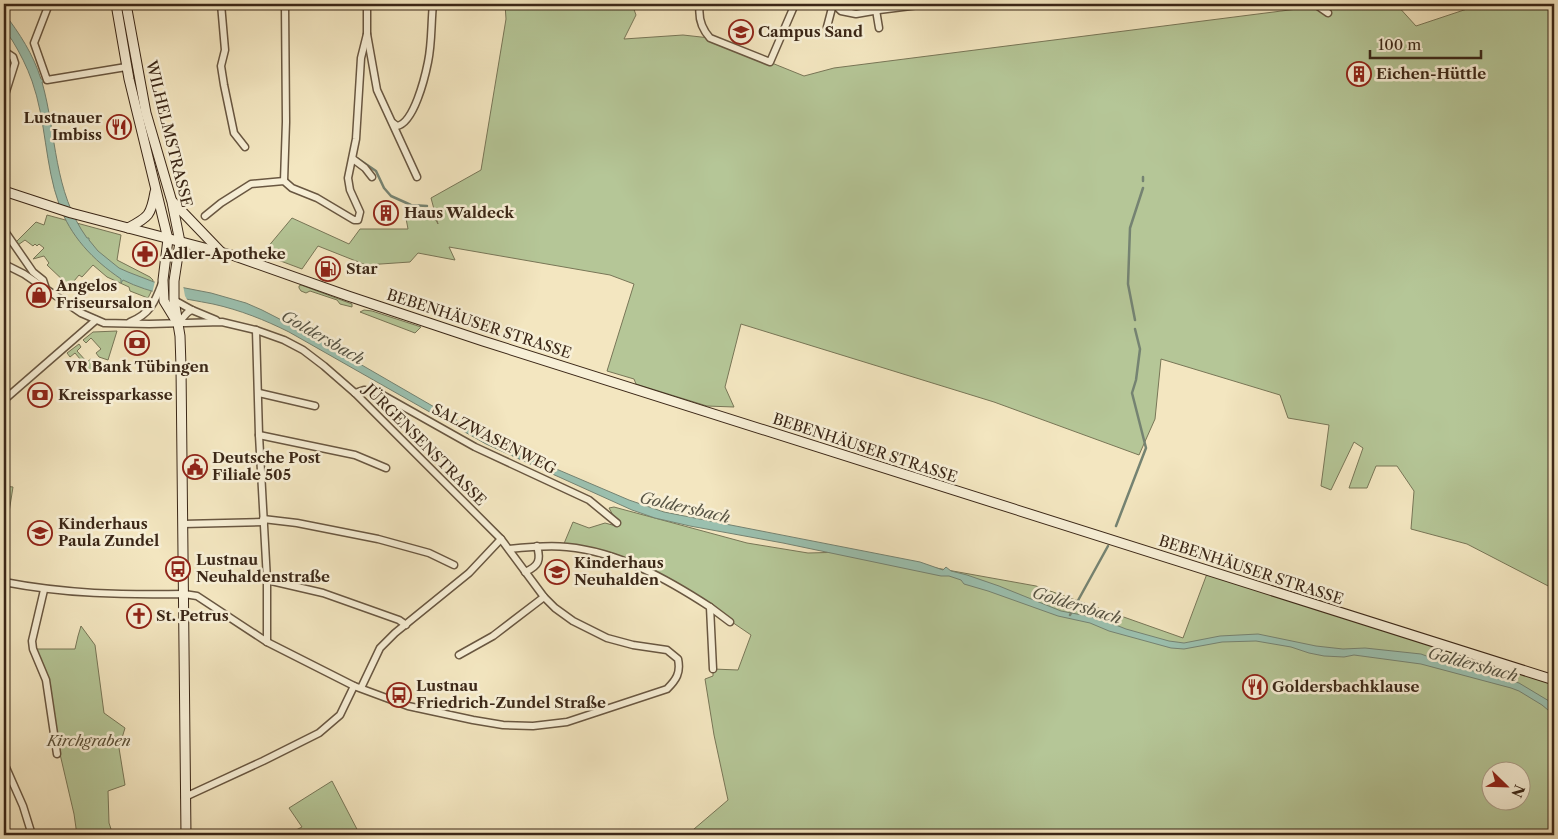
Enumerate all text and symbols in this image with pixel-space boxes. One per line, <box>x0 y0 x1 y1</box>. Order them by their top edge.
school or university icon: Campus Sand <box>728 19 754 45</box>
place label: Campus Sand <box>758 22 863 41</box>
scale bar <box>1370 28 1482 60</box>
text: 100 m <box>1378 35 1421 54</box>
street label: WILHELMSTRASSE <box>142 58 197 209</box>
building icon: Eichen-Hüttle <box>1346 61 1372 87</box>
place label: Eichen-Hüttle <box>1376 64 1486 83</box>
place label: Lustnauer Imbiss <box>24 108 103 144</box>
restaurant icon: Lustnauer Imbiss <box>106 114 132 140</box>
building icon: Haus Waldeck <box>373 200 399 226</box>
place label: Haus Waldeck <box>404 203 515 222</box>
pharmacy icon: Adler-Apotheke <box>132 241 158 267</box>
place label: Adler-Apotheke <box>161 244 286 263</box>
fuel station icon: Star <box>315 256 341 282</box>
place label: Star <box>346 259 378 278</box>
place label: Angelos Friseursalon <box>55 276 153 312</box>
shop icon: Angelos Friseursalon <box>26 282 52 308</box>
street label: BEBENHÄUSER STRASSE <box>384 285 574 362</box>
water label: Goldersbach <box>278 305 368 369</box>
bank icon: VR Bank Tübingen <box>124 330 150 356</box>
place label: VR Bank Tübingen <box>64 357 210 376</box>
street label: JÜRGENSENSTRASSE <box>359 378 490 510</box>
bank icon: Kreissparkasse <box>27 382 53 408</box>
place label: Kreissparkasse <box>58 385 173 404</box>
street label: SALZWASENWEG <box>429 399 559 478</box>
street label: BEBENHÄUSER STRASSE <box>770 409 960 486</box>
place label: Deutsche Post Filiale 505 <box>212 448 321 484</box>
public building icon: Deutsche Post Filiale 505 <box>182 454 208 480</box>
water label: Goldersbach <box>638 487 732 527</box>
place label: Kinderhaus Paula Zundel <box>58 514 159 550</box>
school or university icon: Kinderhaus Paula Zundel <box>27 520 53 546</box>
street label: BEBENHÄUSER STRASSE <box>1156 531 1346 608</box>
place label: Lustnau Neuhaldenstraße <box>196 550 330 586</box>
place label: Kinderhaus Neuhalden <box>574 553 664 589</box>
bus stop icon: Lustnau Neuhaldenstraße <box>165 556 191 582</box>
school or university icon: Kinderhaus Neuhalden <box>544 559 570 585</box>
water label: Goldersbach <box>1030 582 1124 628</box>
church icon: St. Petrus <box>126 603 152 629</box>
place label: St. Petrus <box>156 606 229 625</box>
water label: Goldersbach <box>1426 642 1520 686</box>
restaurant icon: Goldersbachklause <box>1242 674 1268 700</box>
place label: Lustnau Friedrich-Zundel Straße <box>416 676 606 712</box>
place label: Goldersbachklause <box>1272 677 1420 696</box>
bus stop icon: Lustnau Friedrich-Zundel Straße <box>386 682 412 708</box>
park label: Kirchgraben <box>46 731 131 750</box>
north arrow <box>1480 762 1530 812</box>
text: N <box>1507 782 1529 800</box>

